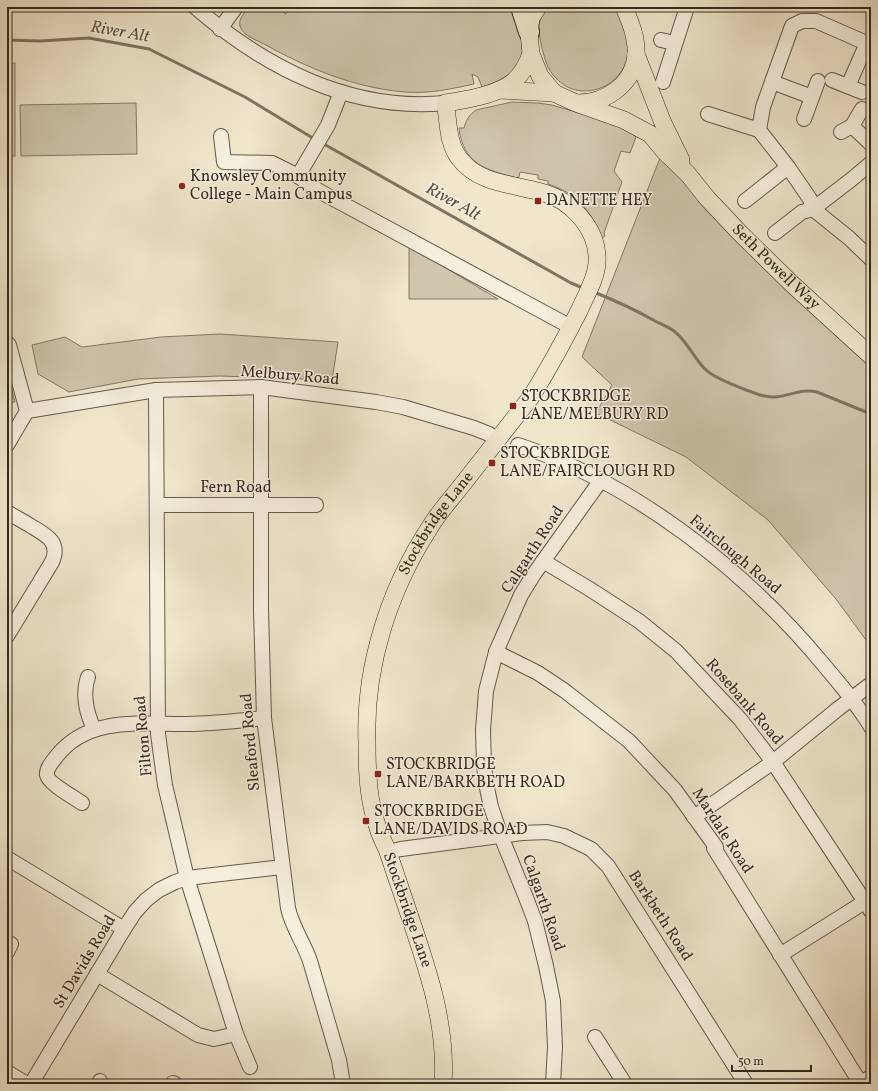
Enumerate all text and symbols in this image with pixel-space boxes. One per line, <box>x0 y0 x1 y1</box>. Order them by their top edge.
water label: River Alt <box>89 16 152 49</box>
place label: Knowsley Community College - Main Campus <box>190 166 352 206</box>
water label: River Alt <box>421 178 485 227</box>
marker: Knowsley Community College - Main Campus <box>177 181 187 191</box>
place label: DANETTE HEY <box>546 190 652 212</box>
marker: DANETTE HEY <box>533 196 543 206</box>
street label: Seth Powell Way <box>726 219 825 315</box>
street label: Melbury Road <box>240 361 340 391</box>
place label: STOCKBRIDGE LANE/MELBURY RD <box>521 386 669 426</box>
marker: STOCKBRIDGE LANE/MELBURY RD <box>508 401 518 411</box>
place label: STOCKBRIDGE LANE/FAIRCLOUGH RD <box>500 443 675 483</box>
marker: STOCKBRIDGE LANE/FAIRCLOUGH RD <box>487 458 497 468</box>
street label: Stockbridge Lane <box>394 467 479 579</box>
street label: Fern Road <box>200 477 272 499</box>
street label: Calgarth Road <box>496 502 570 598</box>
street label: Fairclough Road <box>684 510 786 600</box>
street label: Rosebank Road <box>700 654 788 750</box>
street label: Sleaford Road <box>236 692 266 792</box>
street label: Filton Road <box>130 695 158 777</box>
place label: STOCKBRIDGE LANE/BARKBETH ROAD <box>386 754 565 794</box>
marker: STOCKBRIDGE LANE/BARKBETH ROAD <box>373 769 383 779</box>
street label: Mardale Road <box>686 784 758 878</box>
place label: STOCKBRIDGE LANE/DAVIDS ROAD <box>374 801 528 841</box>
marker: STOCKBRIDGE LANE/DAVIDS ROAD <box>361 816 371 826</box>
street label: Stockbridge Lane <box>377 849 437 971</box>
street label: Calgarth Road <box>516 852 570 954</box>
street label: Barkbeth Road <box>622 866 698 966</box>
street label: St Davids Road <box>48 911 122 1013</box>
scale bar <box>732 1047 811 1073</box>
text: 50 m <box>738 1054 764 1070</box>

